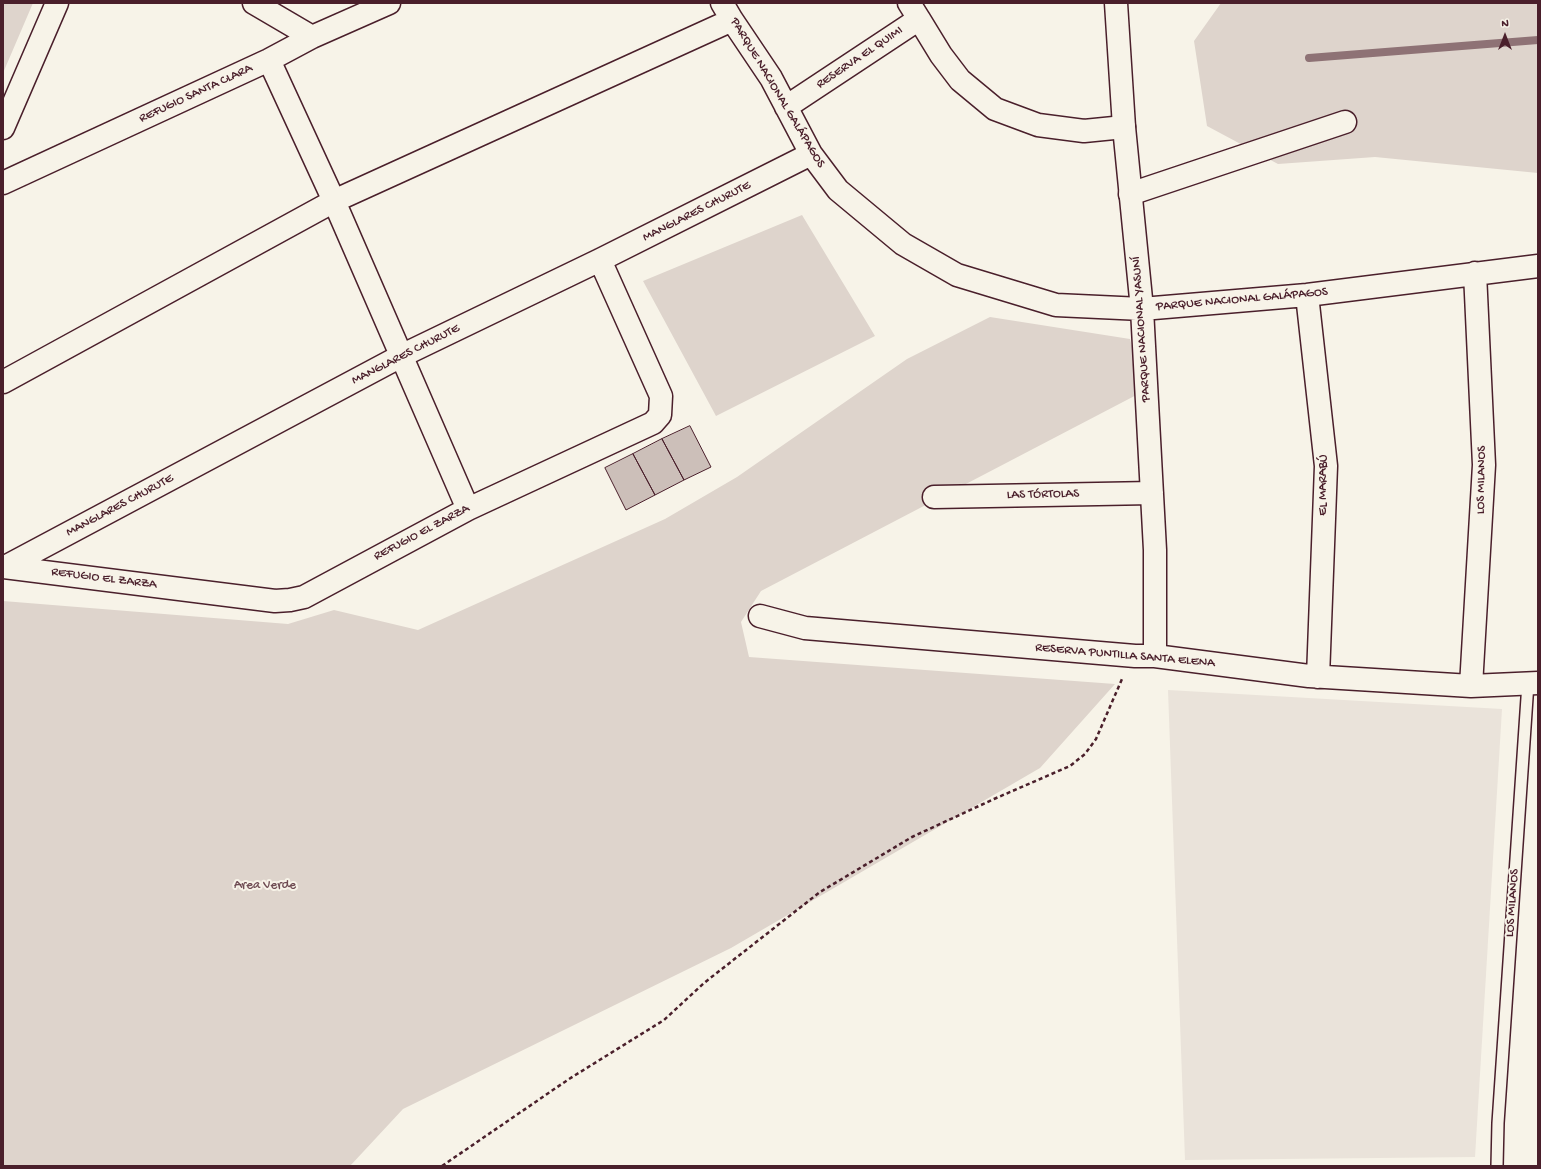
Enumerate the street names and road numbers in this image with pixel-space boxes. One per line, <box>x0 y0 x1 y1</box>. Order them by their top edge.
street label: PARQUE NACIONAL GALÁPAGOS <box>726 15 828 171</box>
street label: RESERVA EL QUIMI <box>814 23 906 93</box>
street label: REFUGIO SANTA CLARA <box>137 61 255 127</box>
street label: MANGLARES CHURUTE <box>640 178 754 246</box>
street label: PARQUE NACIONAL YASUNÍ <box>1129 256 1155 402</box>
street label: PARQUE NACIONAL GALÁPAGOS <box>1155 285 1329 315</box>
street label: MANGLARES CHURUTE <box>349 321 463 389</box>
street label: LOS MILANOS <box>1474 446 1490 514</box>
street label: EL MARABÚ <box>1316 454 1332 516</box>
street label: MANGLARES CHURUTE <box>64 471 176 541</box>
street label: LAS TÓRTOLAS <box>1007 487 1079 503</box>
street label: REFUGIO EL ZARZA <box>371 501 473 565</box>
street label: REFUGIO EL ZARZA <box>50 565 158 593</box>
street label: RESERVA PUNTILLA SANTA ELENA <box>1034 640 1216 672</box>
street label: LOS MILANOS <box>1503 868 1523 938</box>

